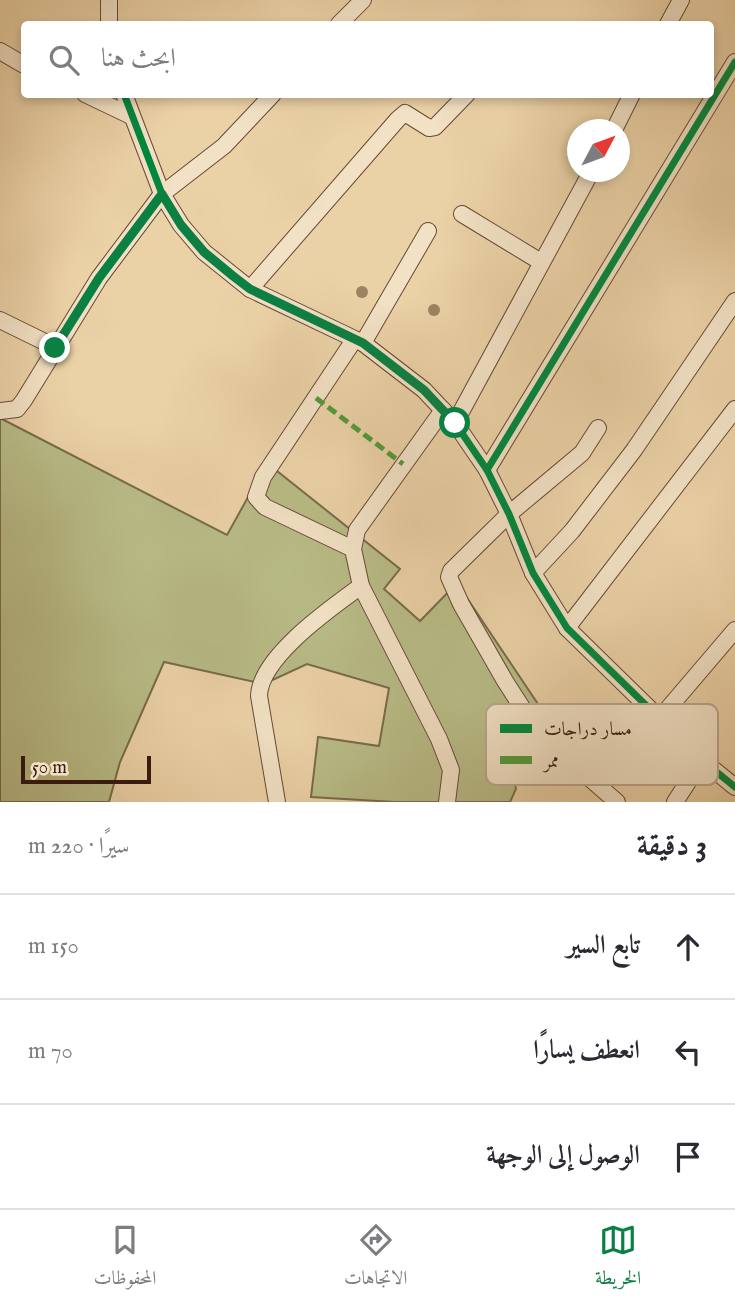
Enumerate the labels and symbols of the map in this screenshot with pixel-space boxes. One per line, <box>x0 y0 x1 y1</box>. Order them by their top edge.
north arrow <box>567 119 630 182</box>
route end <box>39 332 70 363</box>
route start <box>439 407 470 438</box>
legend <box>486 704 718 785</box>
text: مسار دراجات <box>544 718 632 742</box>
text: ممر <box>542 750 559 774</box>
scale bar <box>21 753 150 785</box>

